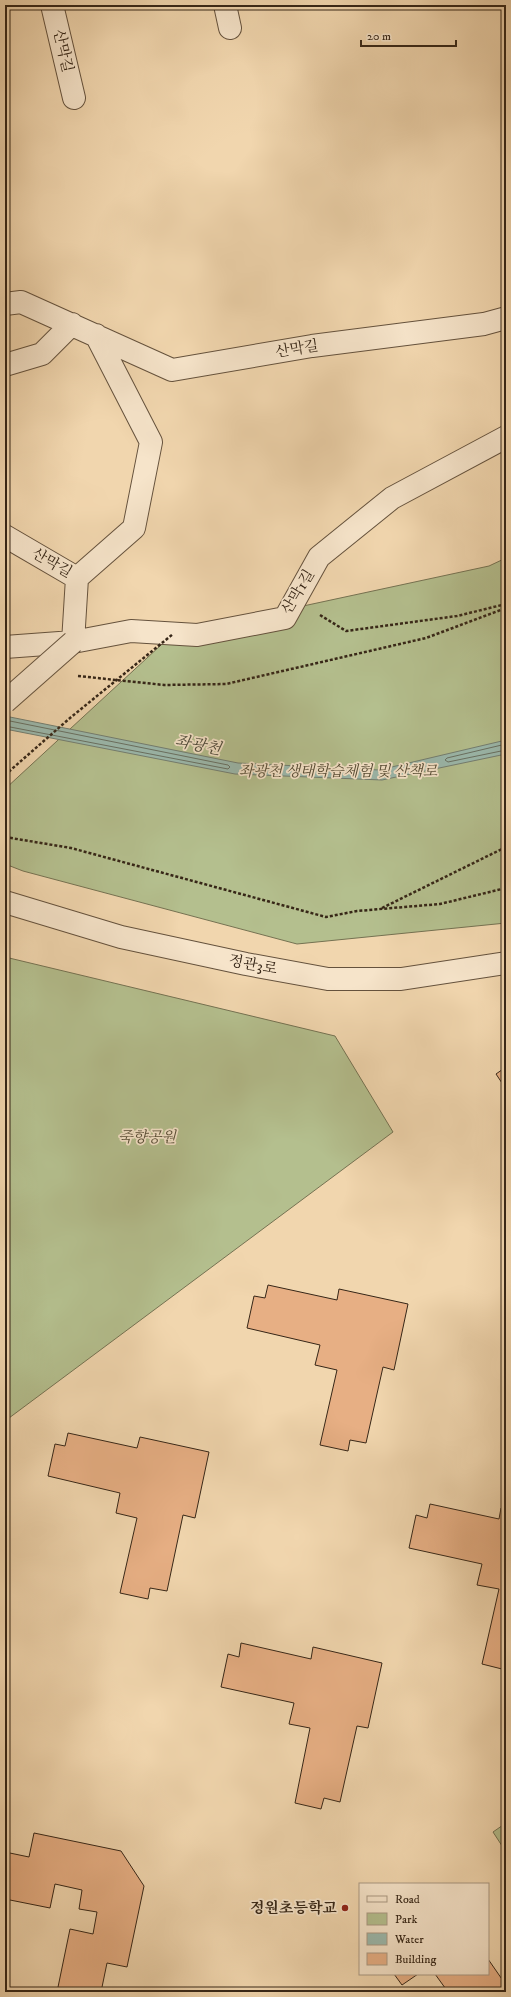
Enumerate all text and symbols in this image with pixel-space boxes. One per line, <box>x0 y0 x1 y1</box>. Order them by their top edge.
scale bar <box>361 22 456 48</box>
street label: 산막길 <box>49 28 77 74</box>
text: 20 m <box>367 29 391 44</box>
street label: 산막길 <box>274 336 320 362</box>
street label: 산막길 <box>28 544 76 582</box>
street label: 산막1길 <box>277 566 319 618</box>
water label: 좌광천 <box>173 731 224 760</box>
park label: 좌광천 생태학습체험 및 산책로 <box>239 762 438 781</box>
street label: 정관3로 <box>227 951 279 979</box>
park label: 죽향공원 <box>118 1128 177 1147</box>
legend <box>359 1883 489 1975</box>
text: Road <box>395 1892 420 1907</box>
place label: 정원초등학교 <box>250 1899 337 1918</box>
marker: 정원초등학교 <box>340 1903 350 1913</box>
text: Park <box>395 1912 417 1927</box>
text: Water <box>394 1932 424 1947</box>
text: Building <box>395 1952 436 1967</box>

